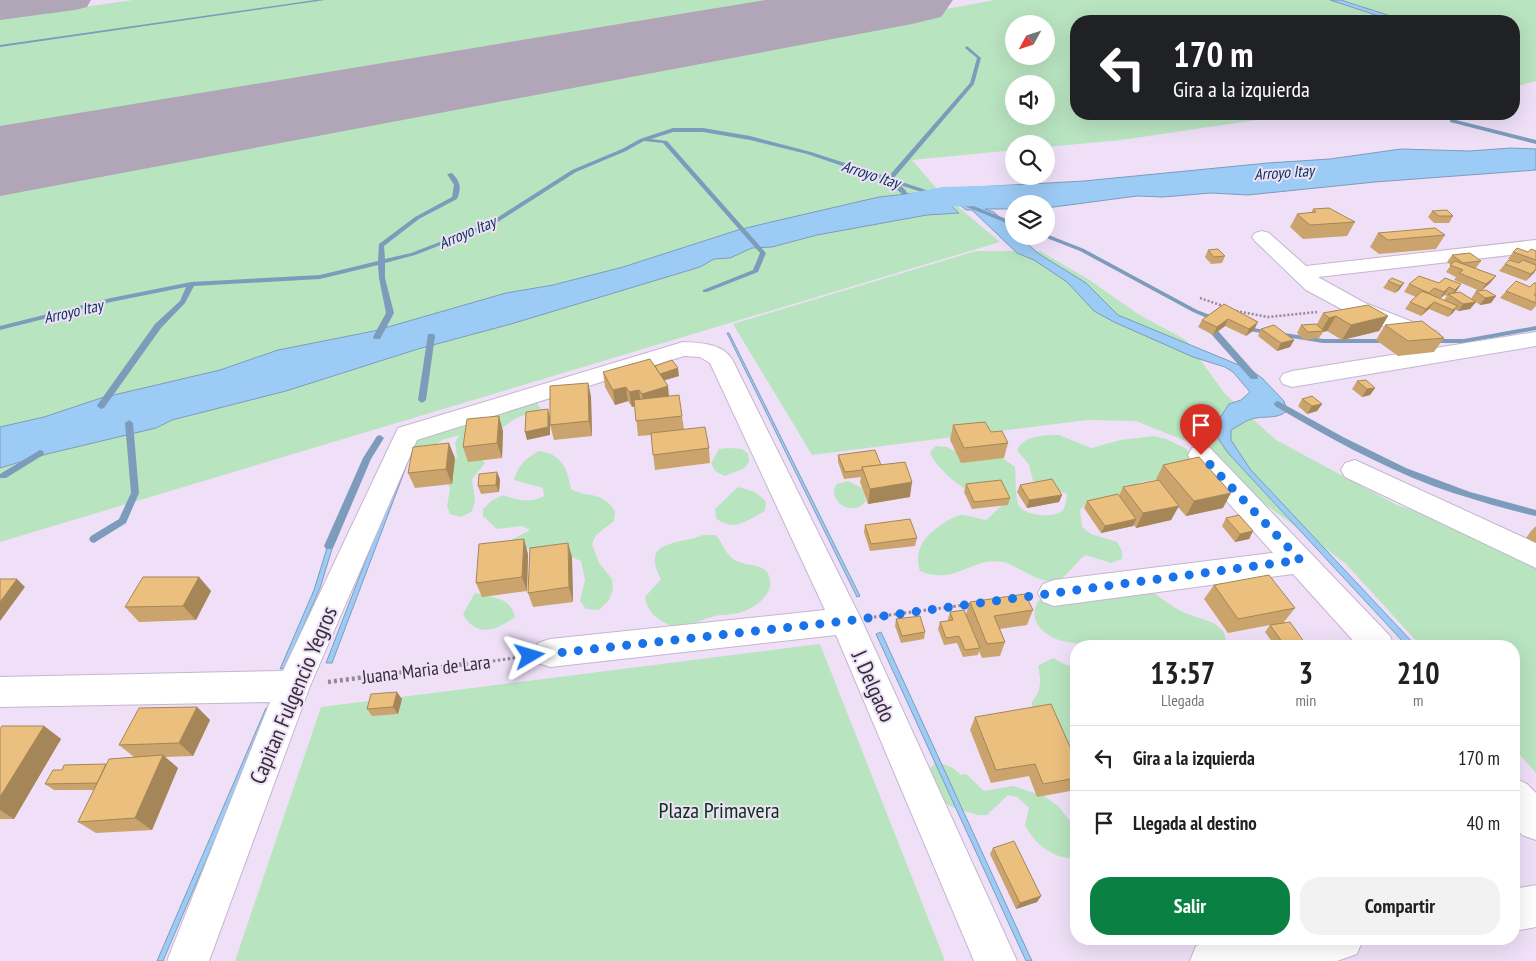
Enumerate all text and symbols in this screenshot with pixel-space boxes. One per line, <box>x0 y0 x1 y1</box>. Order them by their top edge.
north arrow <box>1005 15 1055 65</box>
map controls <box>1005 15 1055 245</box>
text: 170 m <box>1173 31 1254 77</box>
icon: left <box>1090 35 1155 100</box>
button: sound <box>1005 75 1055 125</box>
text: Gira a la izquierda <box>1173 75 1310 103</box>
button: search <box>1005 135 1055 185</box>
water label: Arroyo Itay <box>839 155 904 193</box>
water label: Arroyo Itay <box>1253 160 1317 184</box>
button: layers <box>1005 195 1055 245</box>
water label: Arroyo Itay <box>435 210 500 253</box>
water label: Arroyo Itay <box>42 294 106 327</box>
pin <box>1180 404 1222 455</box>
icon: arrive <box>1187 411 1215 439</box>
street label: Capitan Fulgencio Yegros <box>243 602 343 788</box>
position arrow <box>503 629 555 681</box>
street label: J. Delgado <box>845 645 902 726</box>
street label: Juana Maria de Lara <box>359 649 492 689</box>
text: 13:57 <box>1150 653 1215 692</box>
text: 3 <box>1299 653 1313 692</box>
text: 210 <box>1397 653 1440 692</box>
text: Llegada <box>1161 690 1204 710</box>
text: min <box>1295 690 1316 710</box>
text: m <box>1413 690 1423 710</box>
icon: left <box>1090 744 1118 772</box>
text: Gira a la izquierda <box>1133 746 1255 770</box>
text: 170 m <box>1458 746 1500 770</box>
park label: Plaza Primavera <box>659 796 779 824</box>
icon: arrive <box>1090 809 1118 837</box>
text: Llegada al destino <box>1133 811 1257 835</box>
text: 40 m <box>1467 811 1500 835</box>
button: Salir <box>1090 877 1290 935</box>
button: Compartir <box>1300 877 1500 935</box>

